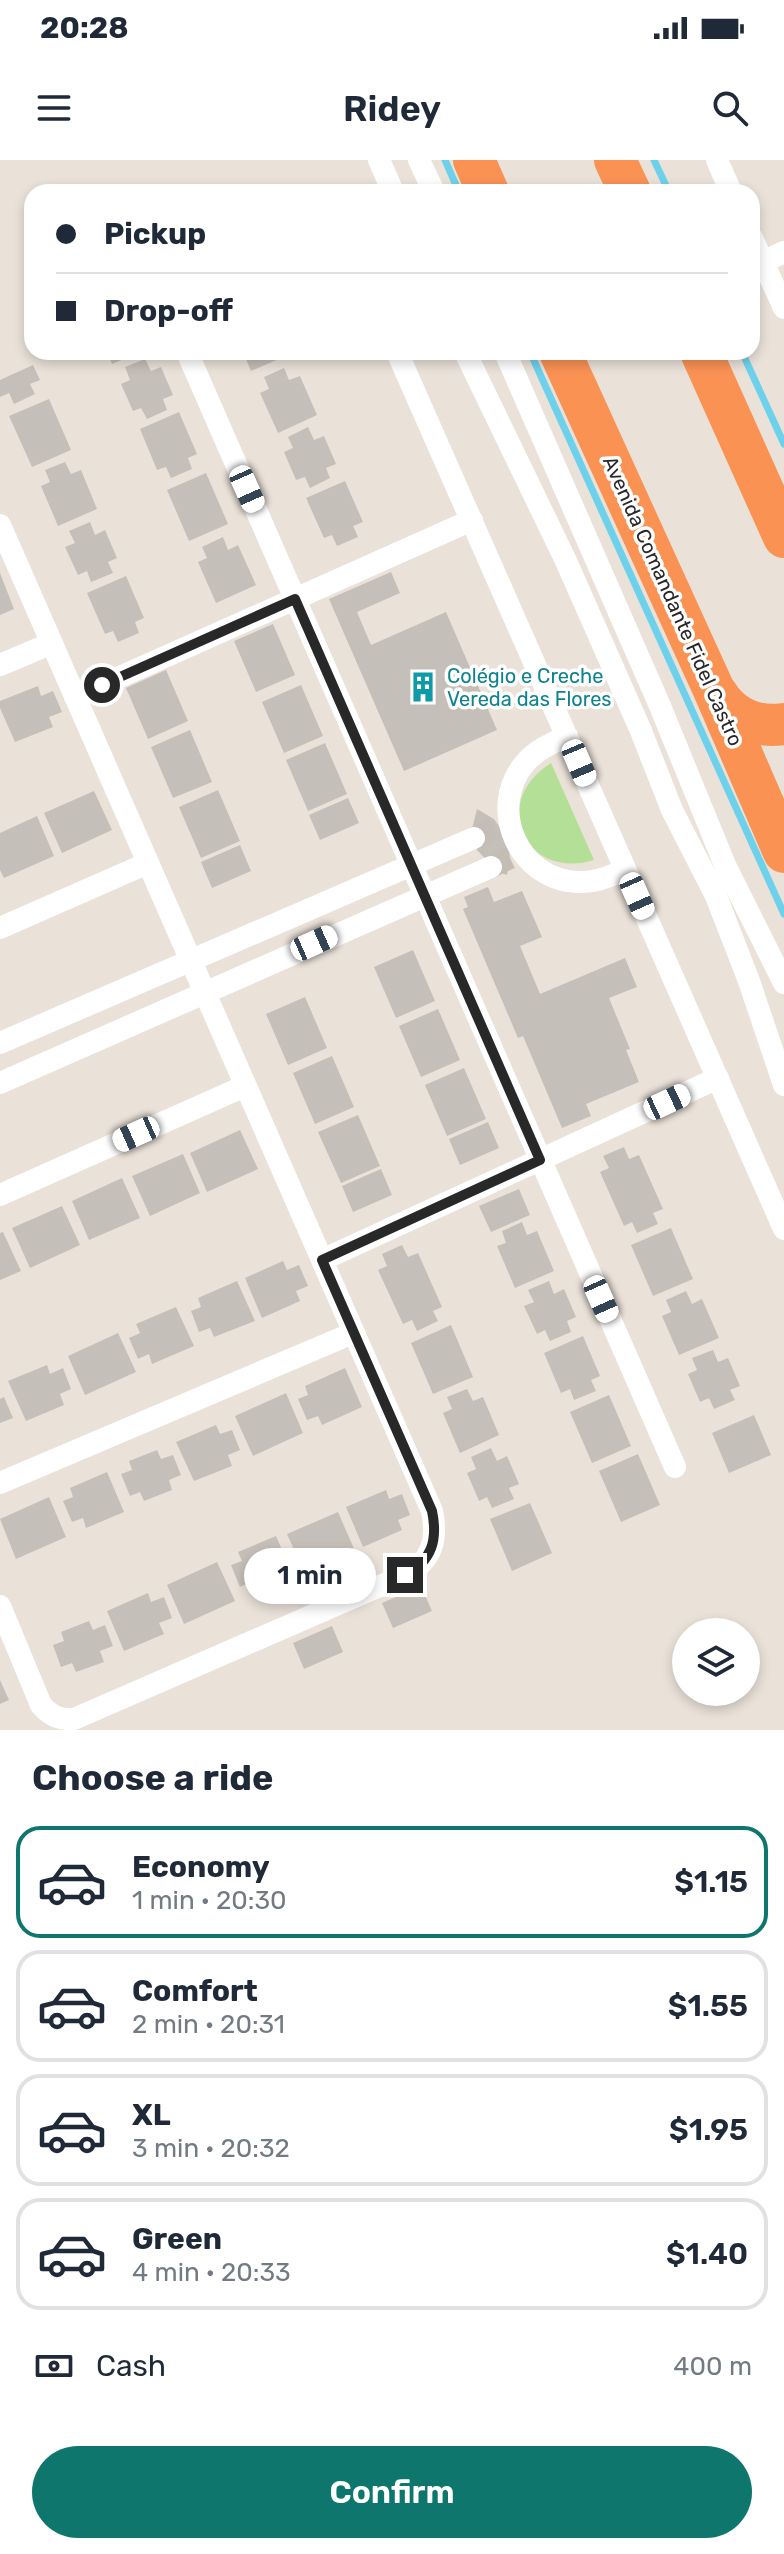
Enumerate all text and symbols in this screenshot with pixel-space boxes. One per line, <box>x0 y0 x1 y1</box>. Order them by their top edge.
text: 20:28 <box>40 10 128 46</box>
icon: menu <box>32 86 76 130</box>
icon: search <box>708 86 752 130</box>
text: Ridey <box>343 87 441 130</box>
text: Pickup <box>104 216 206 252</box>
text: Drop-off <box>104 293 233 329</box>
street label: Avenida Comandante Fidel Castro <box>598 452 748 750</box>
car <box>226 462 268 516</box>
place label: Colégio e Creche Vereda das Flores <box>447 664 612 711</box>
route start <box>84 667 120 703</box>
building icon: Colégio e Creche Vereda das Flores <box>406 670 440 704</box>
car <box>559 736 599 790</box>
car <box>616 869 658 923</box>
car <box>287 922 341 964</box>
car <box>640 1081 694 1123</box>
car <box>109 1113 163 1155</box>
car <box>580 1272 622 1326</box>
callout: 1 min <box>245 1547 377 1603</box>
route end <box>387 1557 423 1593</box>
text: 1 min <box>277 1560 343 1591</box>
map controls <box>672 1618 760 1706</box>
button: layers <box>672 1618 760 1706</box>
text: Choose a ride <box>32 1756 273 1799</box>
icon: car <box>36 1846 108 1918</box>
text: Economy <box>132 1849 270 1885</box>
text: $1.15 <box>674 1864 748 1900</box>
text: 1 min · 20:30 <box>132 1885 287 1916</box>
icon: car <box>36 1970 108 2042</box>
text: Comfort <box>132 1973 258 2009</box>
text: $1.55 <box>668 1988 748 2024</box>
text: 2 min · 20:31 <box>132 2009 285 2040</box>
icon: car <box>36 2094 108 2166</box>
text: XL <box>132 2097 171 2133</box>
text: $1.95 <box>669 2112 748 2148</box>
text: 3 min · 20:32 <box>132 2133 290 2164</box>
icon: car <box>36 2218 108 2290</box>
text: Green <box>132 2221 222 2257</box>
text: $1.40 <box>666 2236 748 2272</box>
text: 4 min · 20:33 <box>132 2257 291 2288</box>
icon: cash <box>32 2344 76 2388</box>
text: Cash <box>96 2348 166 2384</box>
text: 400 m <box>673 2351 752 2382</box>
button: Confirm <box>32 2446 752 2538</box>

